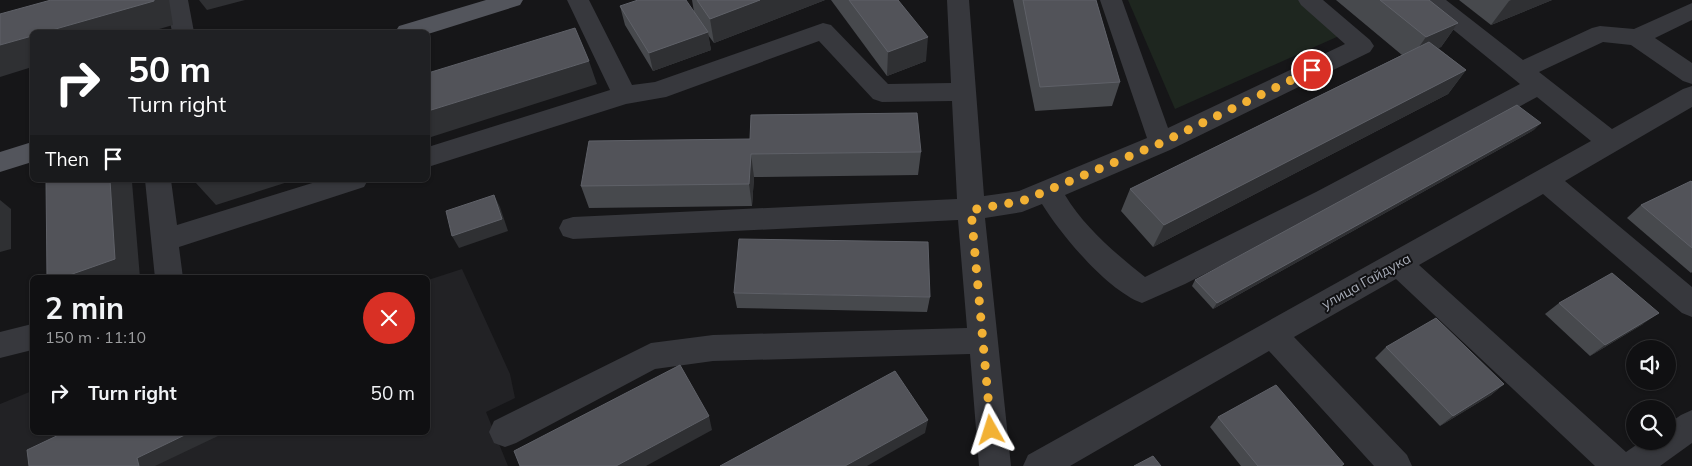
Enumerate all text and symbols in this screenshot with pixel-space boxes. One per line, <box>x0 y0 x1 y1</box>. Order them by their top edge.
text: 50 m <box>128 47 211 91</box>
pin <box>1291 49 1333 91</box>
icon: right <box>45 50 110 115</box>
icon: arrive <box>1298 56 1326 84</box>
text: Turn right <box>128 90 226 118</box>
icon: arrive <box>99 145 127 173</box>
text: Then <box>45 147 89 171</box>
street label: улица Гайдука <box>1318 249 1414 313</box>
text: 2 min <box>45 289 124 327</box>
button: close <box>363 292 415 344</box>
text: 150 m · 11:10 <box>45 327 146 347</box>
map controls <box>1626 340 1676 450</box>
button: sound <box>1626 340 1676 390</box>
icon: right <box>45 379 73 407</box>
text: Turn right <box>88 381 177 405</box>
text: 50 m <box>371 381 415 405</box>
button: search <box>1626 400 1676 450</box>
position arrow <box>964 403 1016 455</box>

